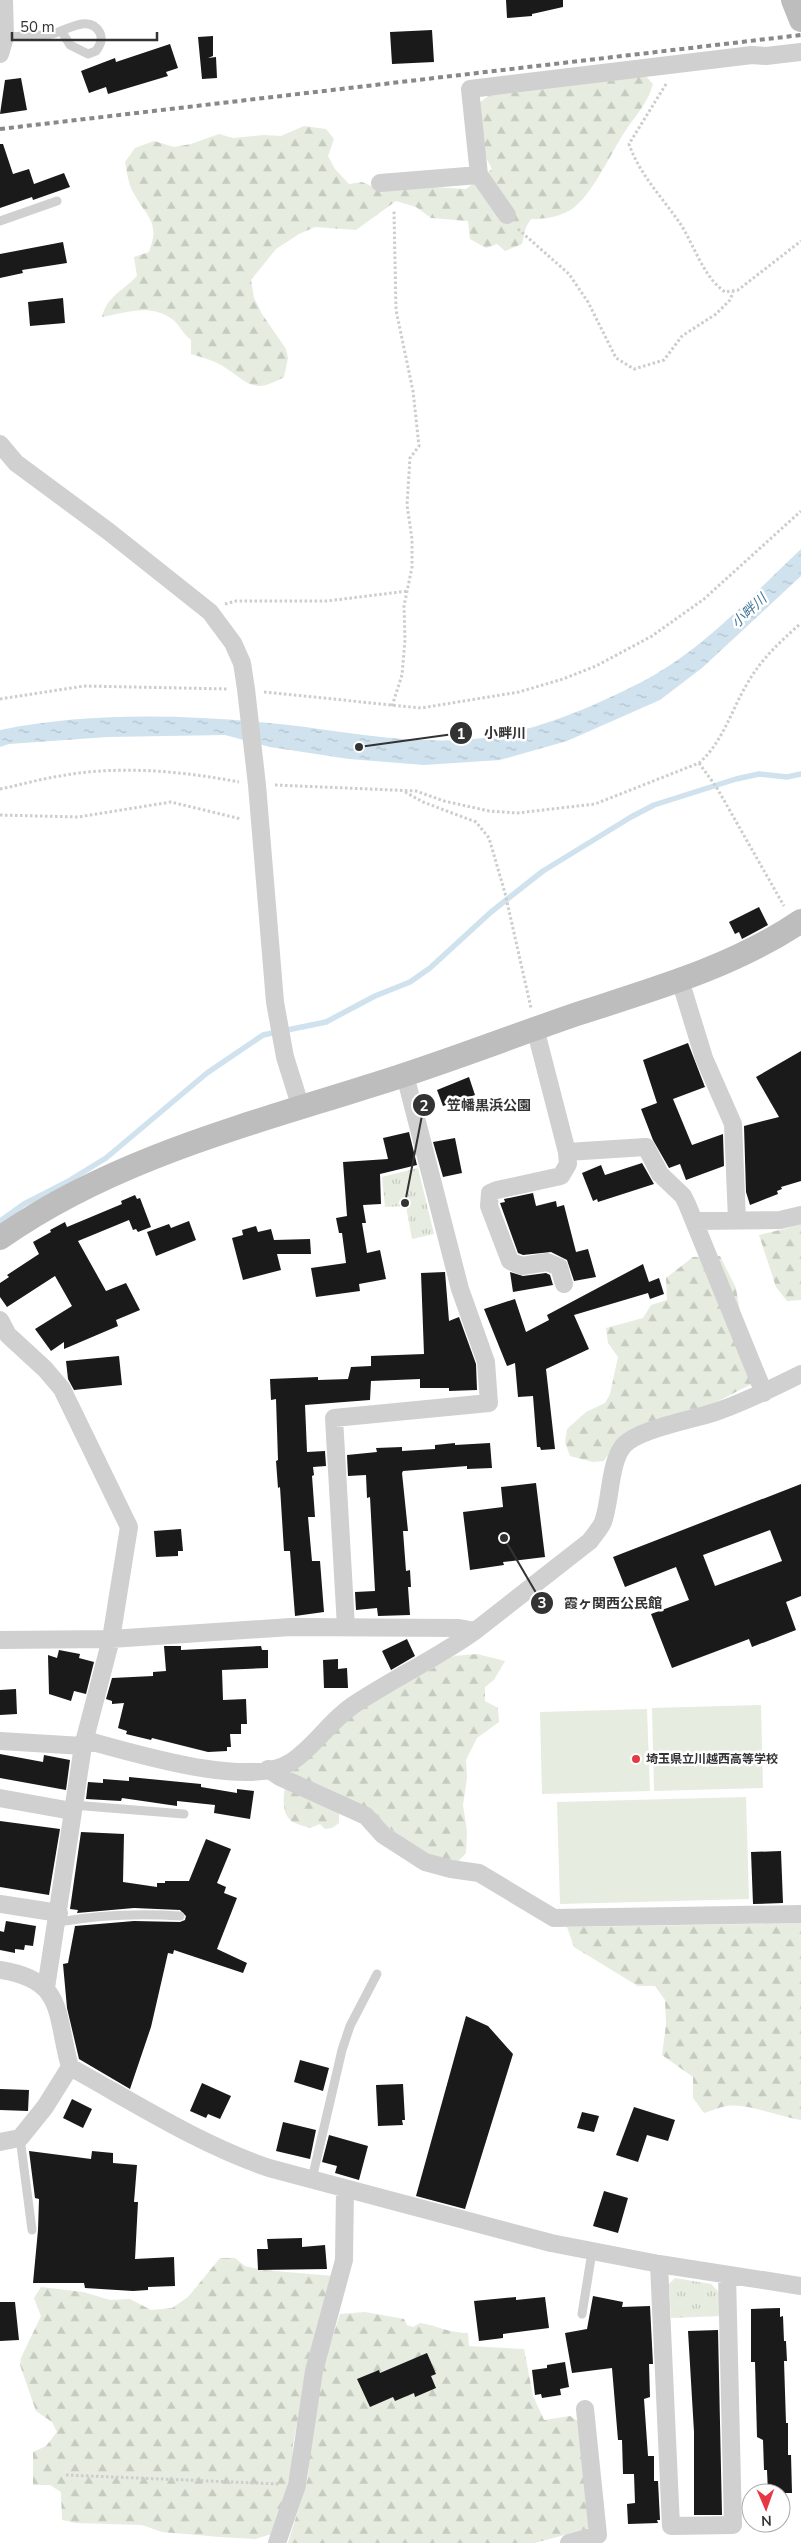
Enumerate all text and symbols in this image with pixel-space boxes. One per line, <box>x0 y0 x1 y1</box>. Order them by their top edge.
scale bar <box>12 10 158 42</box>
text: 50 m <box>20 17 55 37</box>
water label: 小畔川 <box>727 588 772 632</box>
callout: 小畔川 <box>449 719 536 748</box>
text: 1 <box>456 724 466 744</box>
text: 小畔川 <box>484 724 526 743</box>
callout: 笠幡黒浜公園 <box>412 1091 541 1120</box>
text: 2 <box>419 1096 429 1116</box>
text: 笠幡黒浜公園 <box>447 1096 531 1115</box>
callout: 霞ヶ関西公民館 <box>529 1588 672 1617</box>
text: 3 <box>537 1593 547 1613</box>
text: 霞ヶ関西公民館 <box>564 1594 662 1613</box>
place label: 埼玉県立川越西高等学校 <box>646 1751 778 1767</box>
marker: 埼玉県立川越西高等学校 <box>630 1753 642 1765</box>
north arrow <box>741 2483 791 2533</box>
text: N <box>761 2511 772 2530</box>

